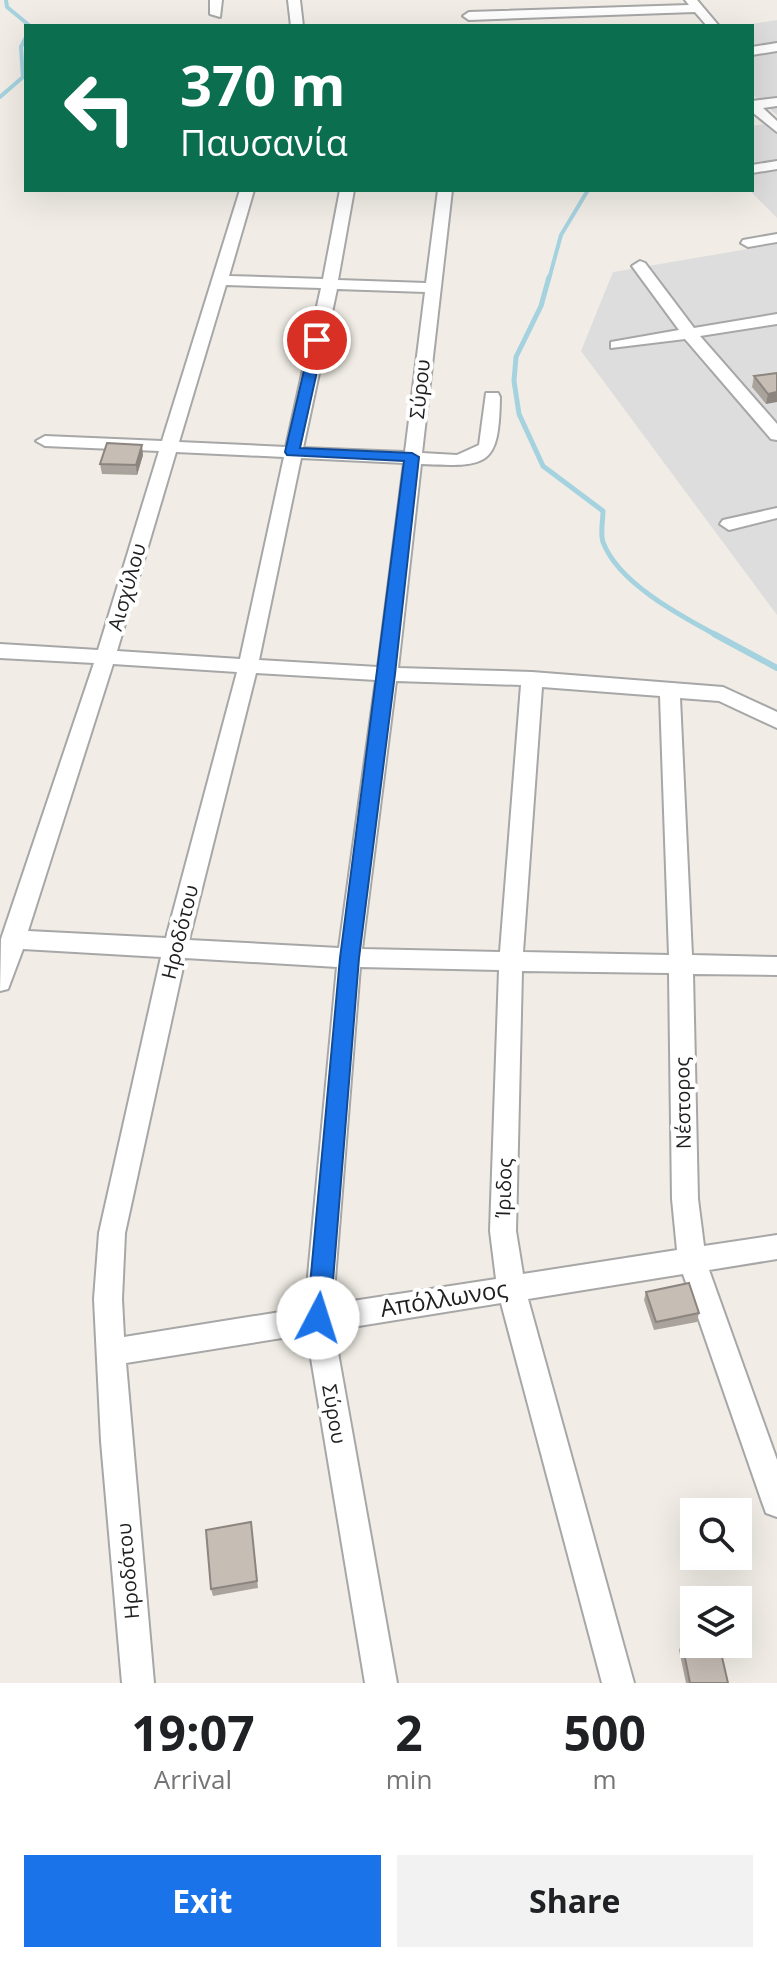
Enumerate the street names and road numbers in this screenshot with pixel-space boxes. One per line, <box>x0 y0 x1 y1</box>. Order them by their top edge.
street label: Σύρου <box>403 358 436 420</box>
street label: Αισχύλου <box>101 540 152 634</box>
street label: Ηροδότου <box>155 882 204 982</box>
street label: Νέστορος <box>668 1056 697 1149</box>
street label: Ίριδος <box>489 1157 518 1219</box>
street label: Απόλλωνος <box>378 1271 510 1324</box>
street label: Σύρου <box>316 1382 353 1446</box>
street label: Ηροδότου <box>110 1522 145 1620</box>

